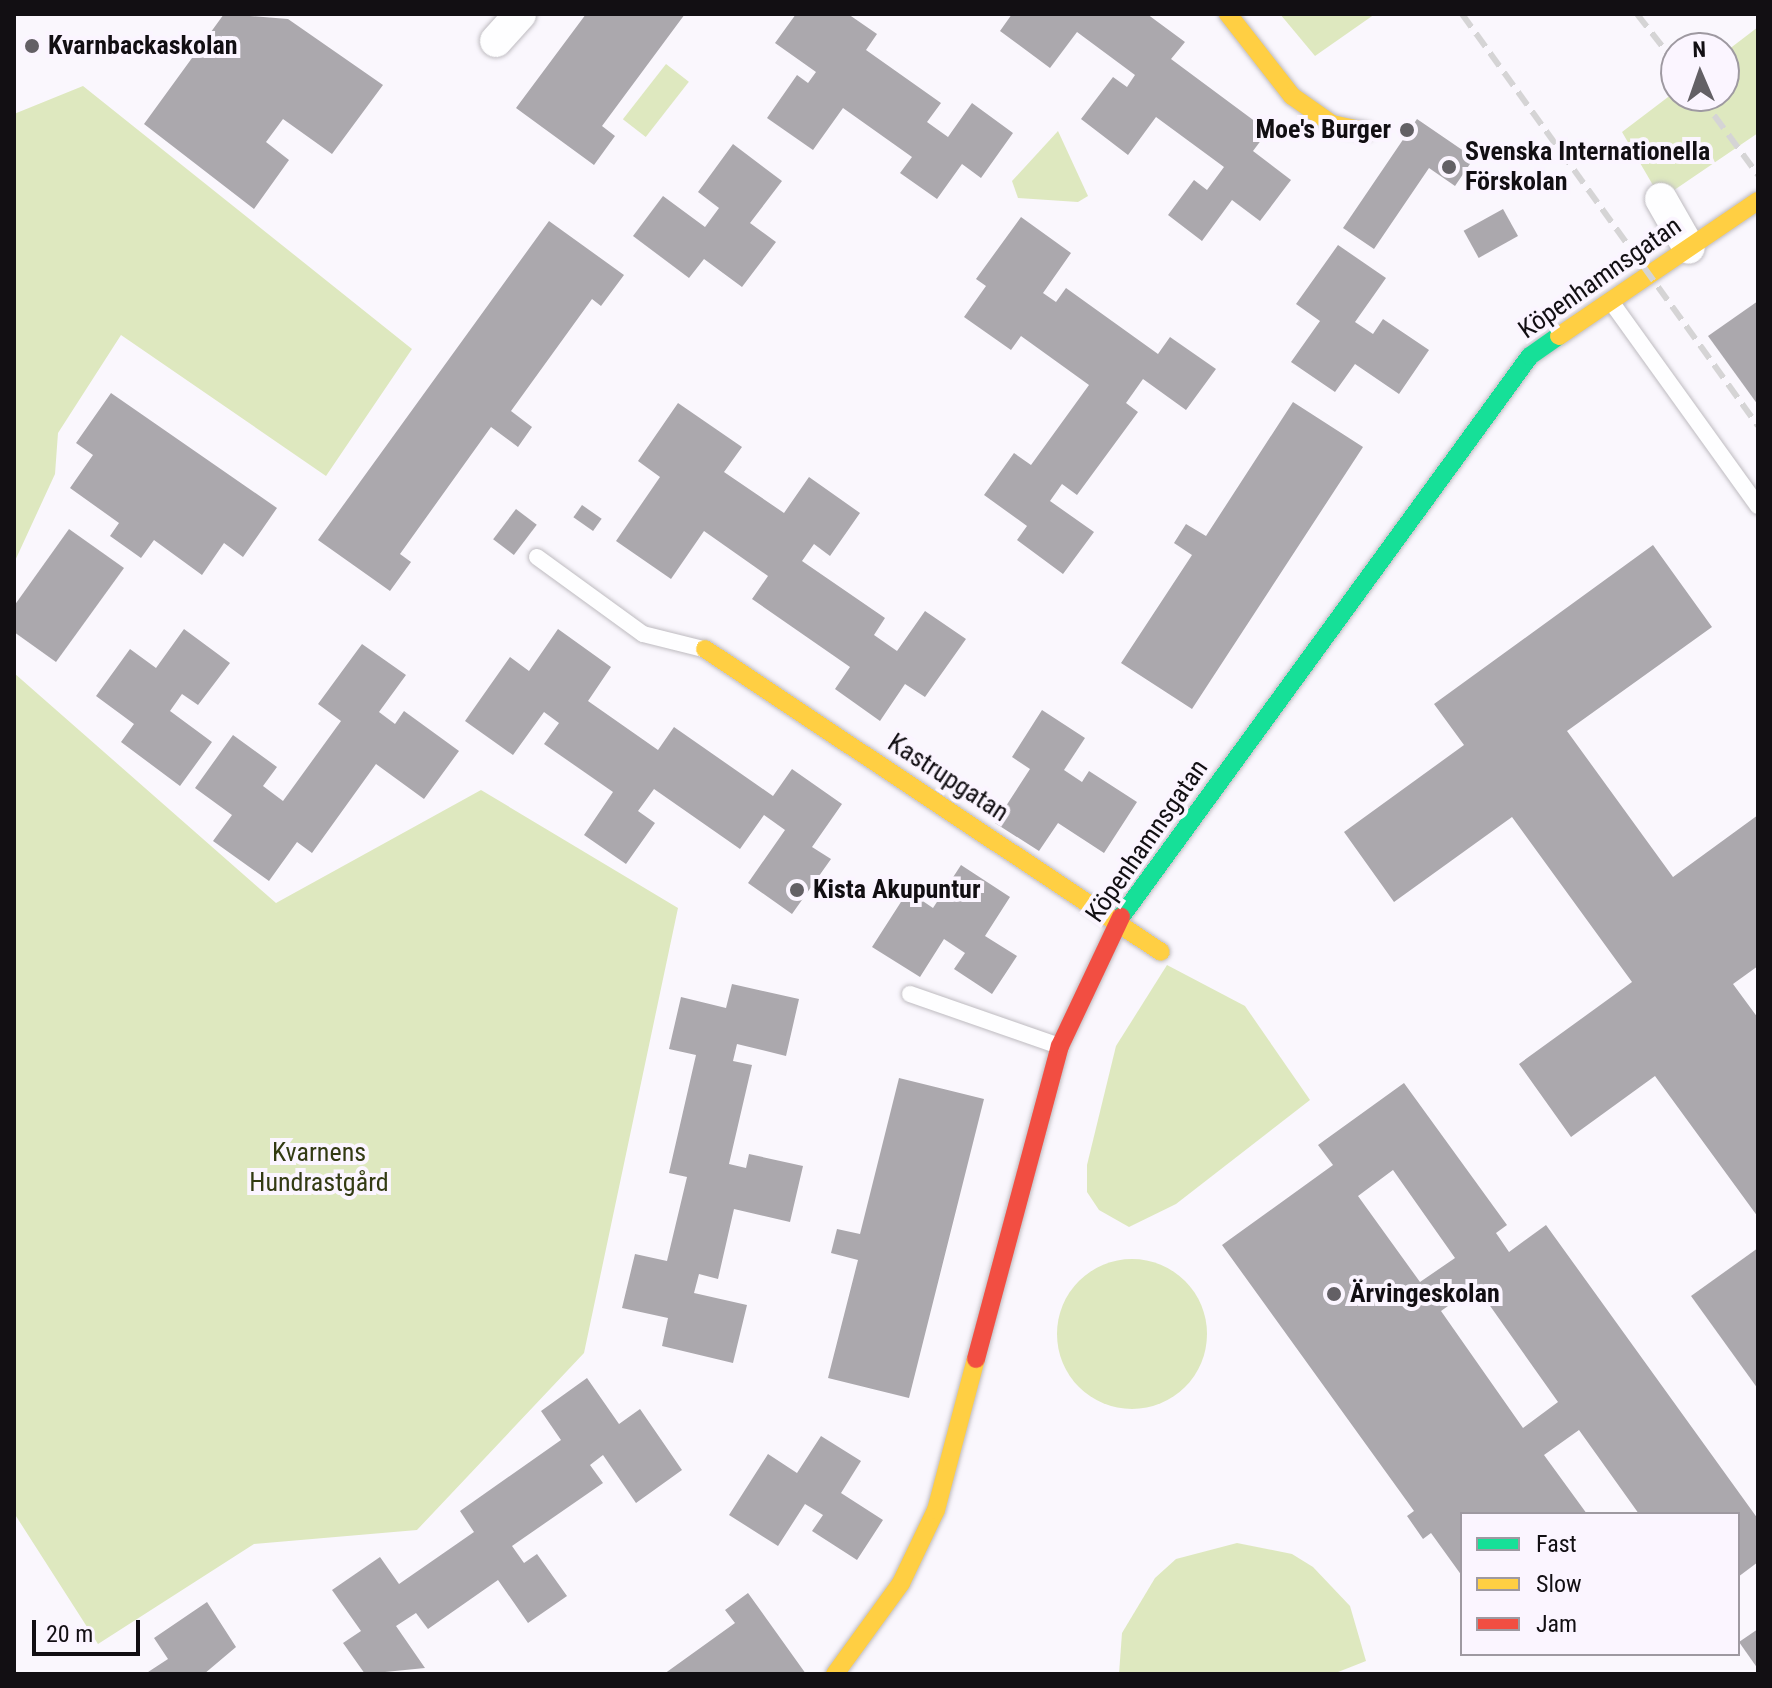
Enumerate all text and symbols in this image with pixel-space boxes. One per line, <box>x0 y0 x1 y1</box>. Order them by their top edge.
place label: Kvarnbackaskolan <box>48 30 238 62</box>
north arrow <box>1660 32 1740 112</box>
marker: Kvarnbackaskolan <box>23 37 41 55</box>
text: N <box>1692 37 1706 62</box>
place label: Moe's Burger <box>1255 114 1391 146</box>
marker: Moe's Burger <box>1398 121 1416 139</box>
place label: Svenska Internationella Förskolan <box>1465 136 1710 198</box>
marker: Svenska Internationella Förskolan <box>1440 158 1458 176</box>
street label: Köpenhamnsgatan <box>1513 210 1687 346</box>
street label: Kastrupgatan <box>882 727 1014 829</box>
street label: Köpenhamnsgatan <box>1079 754 1215 928</box>
place label: Kista Akupuntur <box>813 874 981 906</box>
marker: Kista Akupuntur <box>788 881 806 899</box>
park label: Kvarnens Hundrastgård <box>249 1137 389 1198</box>
place label: Ärvingeskolan <box>1350 1278 1500 1310</box>
marker: Ärvingeskolan <box>1325 1285 1343 1303</box>
legend <box>1460 1512 1740 1656</box>
text: Fast <box>1536 1530 1577 1558</box>
text: Slow <box>1536 1570 1582 1598</box>
scale bar <box>36 1604 144 1654</box>
text: Jam <box>1536 1610 1577 1638</box>
text: 20 m <box>46 1620 93 1648</box>

